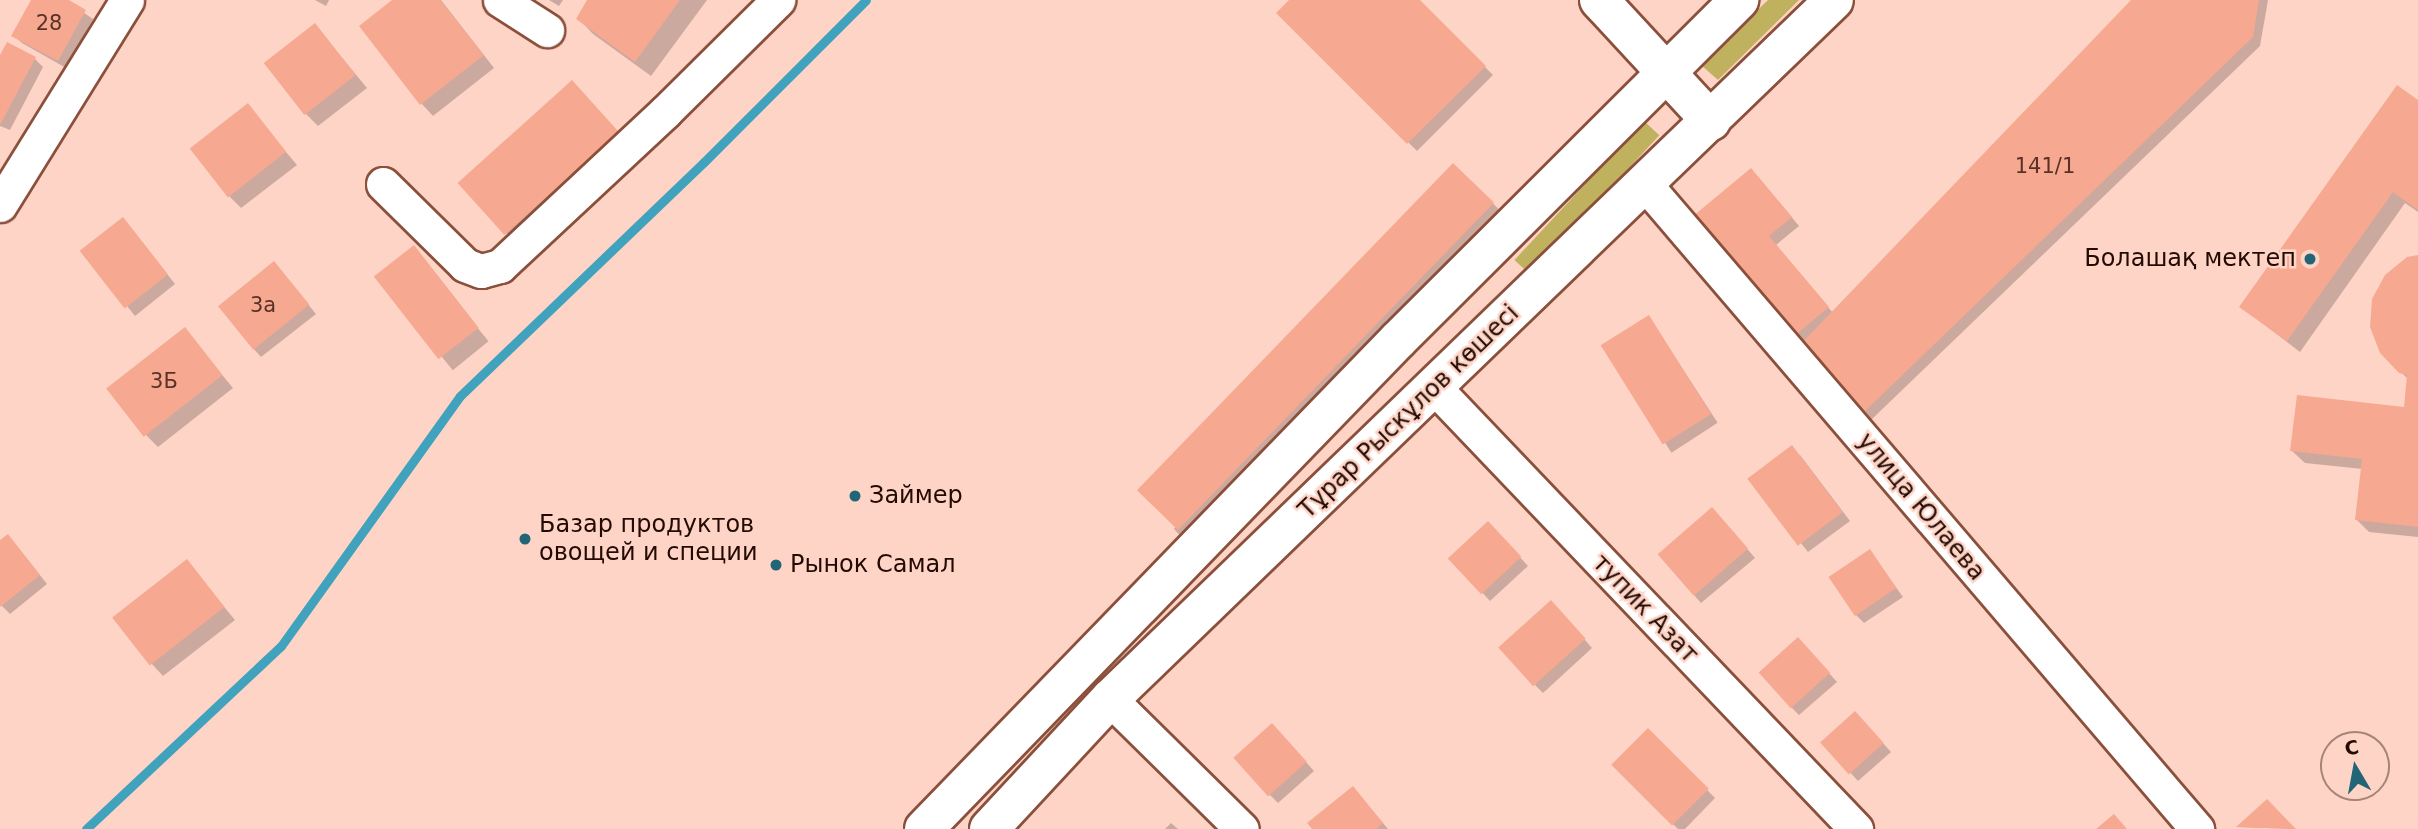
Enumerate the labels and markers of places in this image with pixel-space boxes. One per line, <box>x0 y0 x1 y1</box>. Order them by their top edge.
place label: Болашақ мектеп <box>2084 245 2296 273</box>
marker: Болашақ мектеп <box>2302 251 2318 267</box>
place label: Займер <box>869 482 963 510</box>
marker: Займер <box>847 488 863 504</box>
place label: Базар продуктов овощей и специи <box>539 511 758 567</box>
marker: Базар продуктов овощей и специи <box>517 531 533 547</box>
place label: Рынок Самал <box>790 551 956 579</box>
marker: Рынок Самал <box>768 557 784 573</box>

